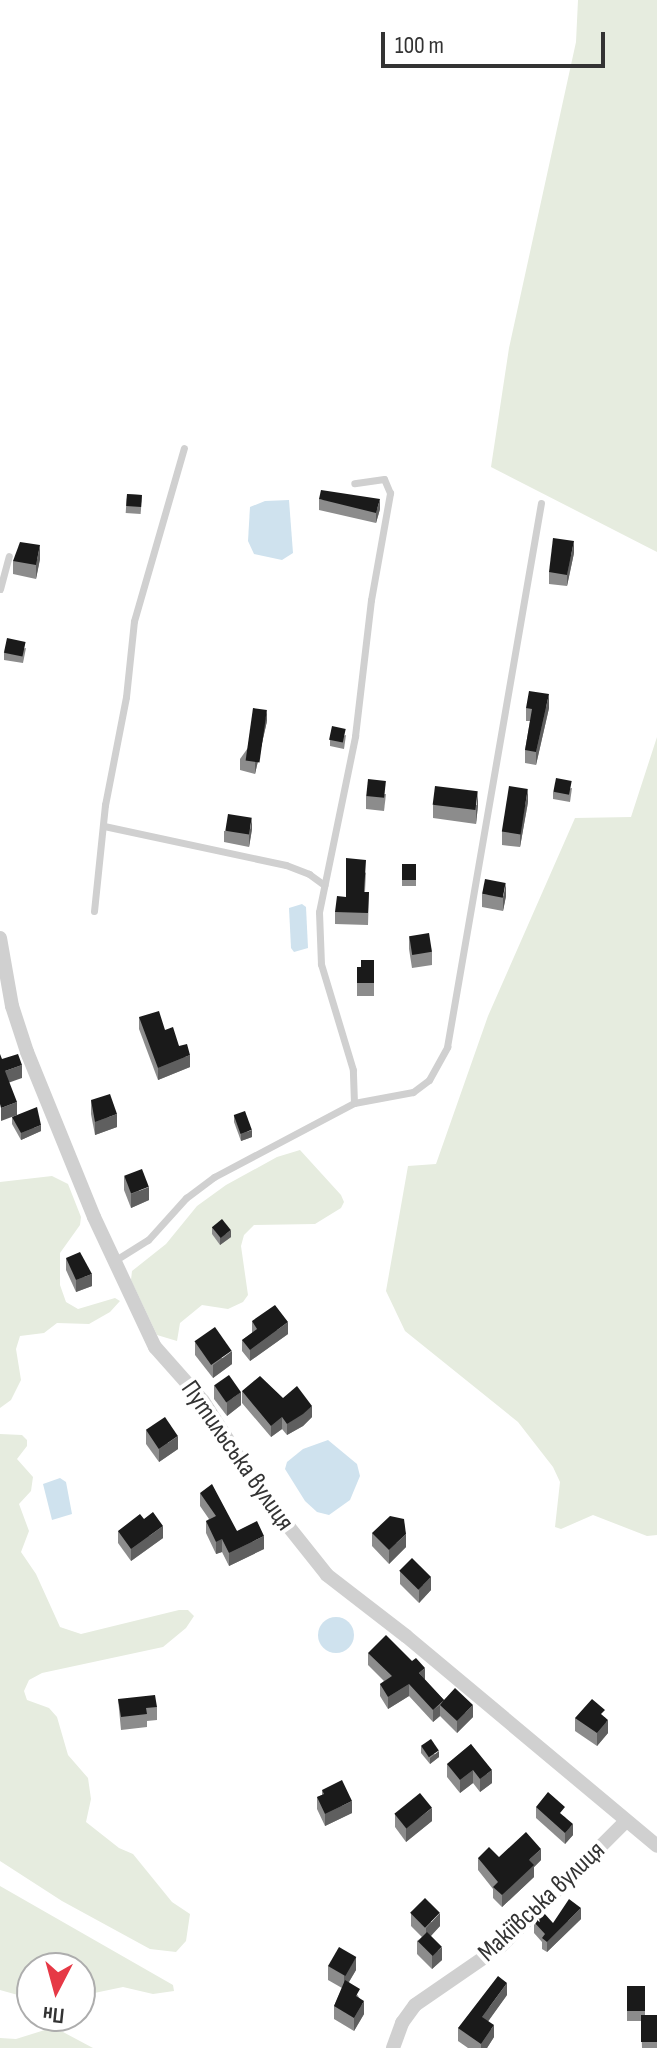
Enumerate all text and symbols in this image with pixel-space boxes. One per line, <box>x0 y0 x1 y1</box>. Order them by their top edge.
scale bar <box>385 16 609 66</box>
text: 100 m <box>395 31 444 60</box>
street label: Путильська вулиця <box>174 1375 300 1537</box>
street label: Макіївська вулиця <box>472 1835 612 1969</box>
north arrow <box>16 1952 96 2032</box>
text: Пн <box>42 2000 66 2029</box>

